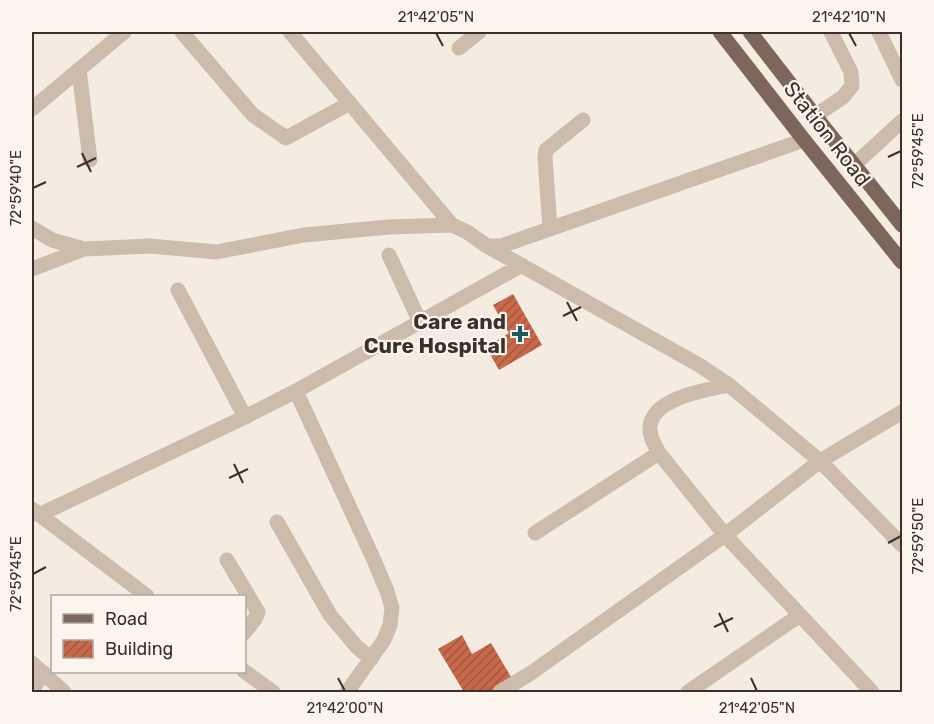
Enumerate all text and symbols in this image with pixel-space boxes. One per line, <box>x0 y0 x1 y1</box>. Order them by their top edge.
text: 21°42'05"N <box>398 8 474 26</box>
text: 21°42'10"N <box>812 8 886 26</box>
street label: Station Road <box>779 76 876 191</box>
text: 72°59'45"E <box>909 113 927 189</box>
text: 72°59'40"E <box>7 150 25 226</box>
place label: Care and Cure Hospital <box>364 309 506 358</box>
marker: Care and Cure Hospital <box>511 325 529 343</box>
text: 72°59'50"E <box>909 498 927 574</box>
text: 72°59'45"E <box>7 536 25 612</box>
legend <box>51 595 246 673</box>
text: Road <box>105 608 148 630</box>
text: Building <box>105 638 173 660</box>
text: 21°42'00"N <box>307 699 383 717</box>
text: 21°42'05"N <box>719 699 795 717</box>

